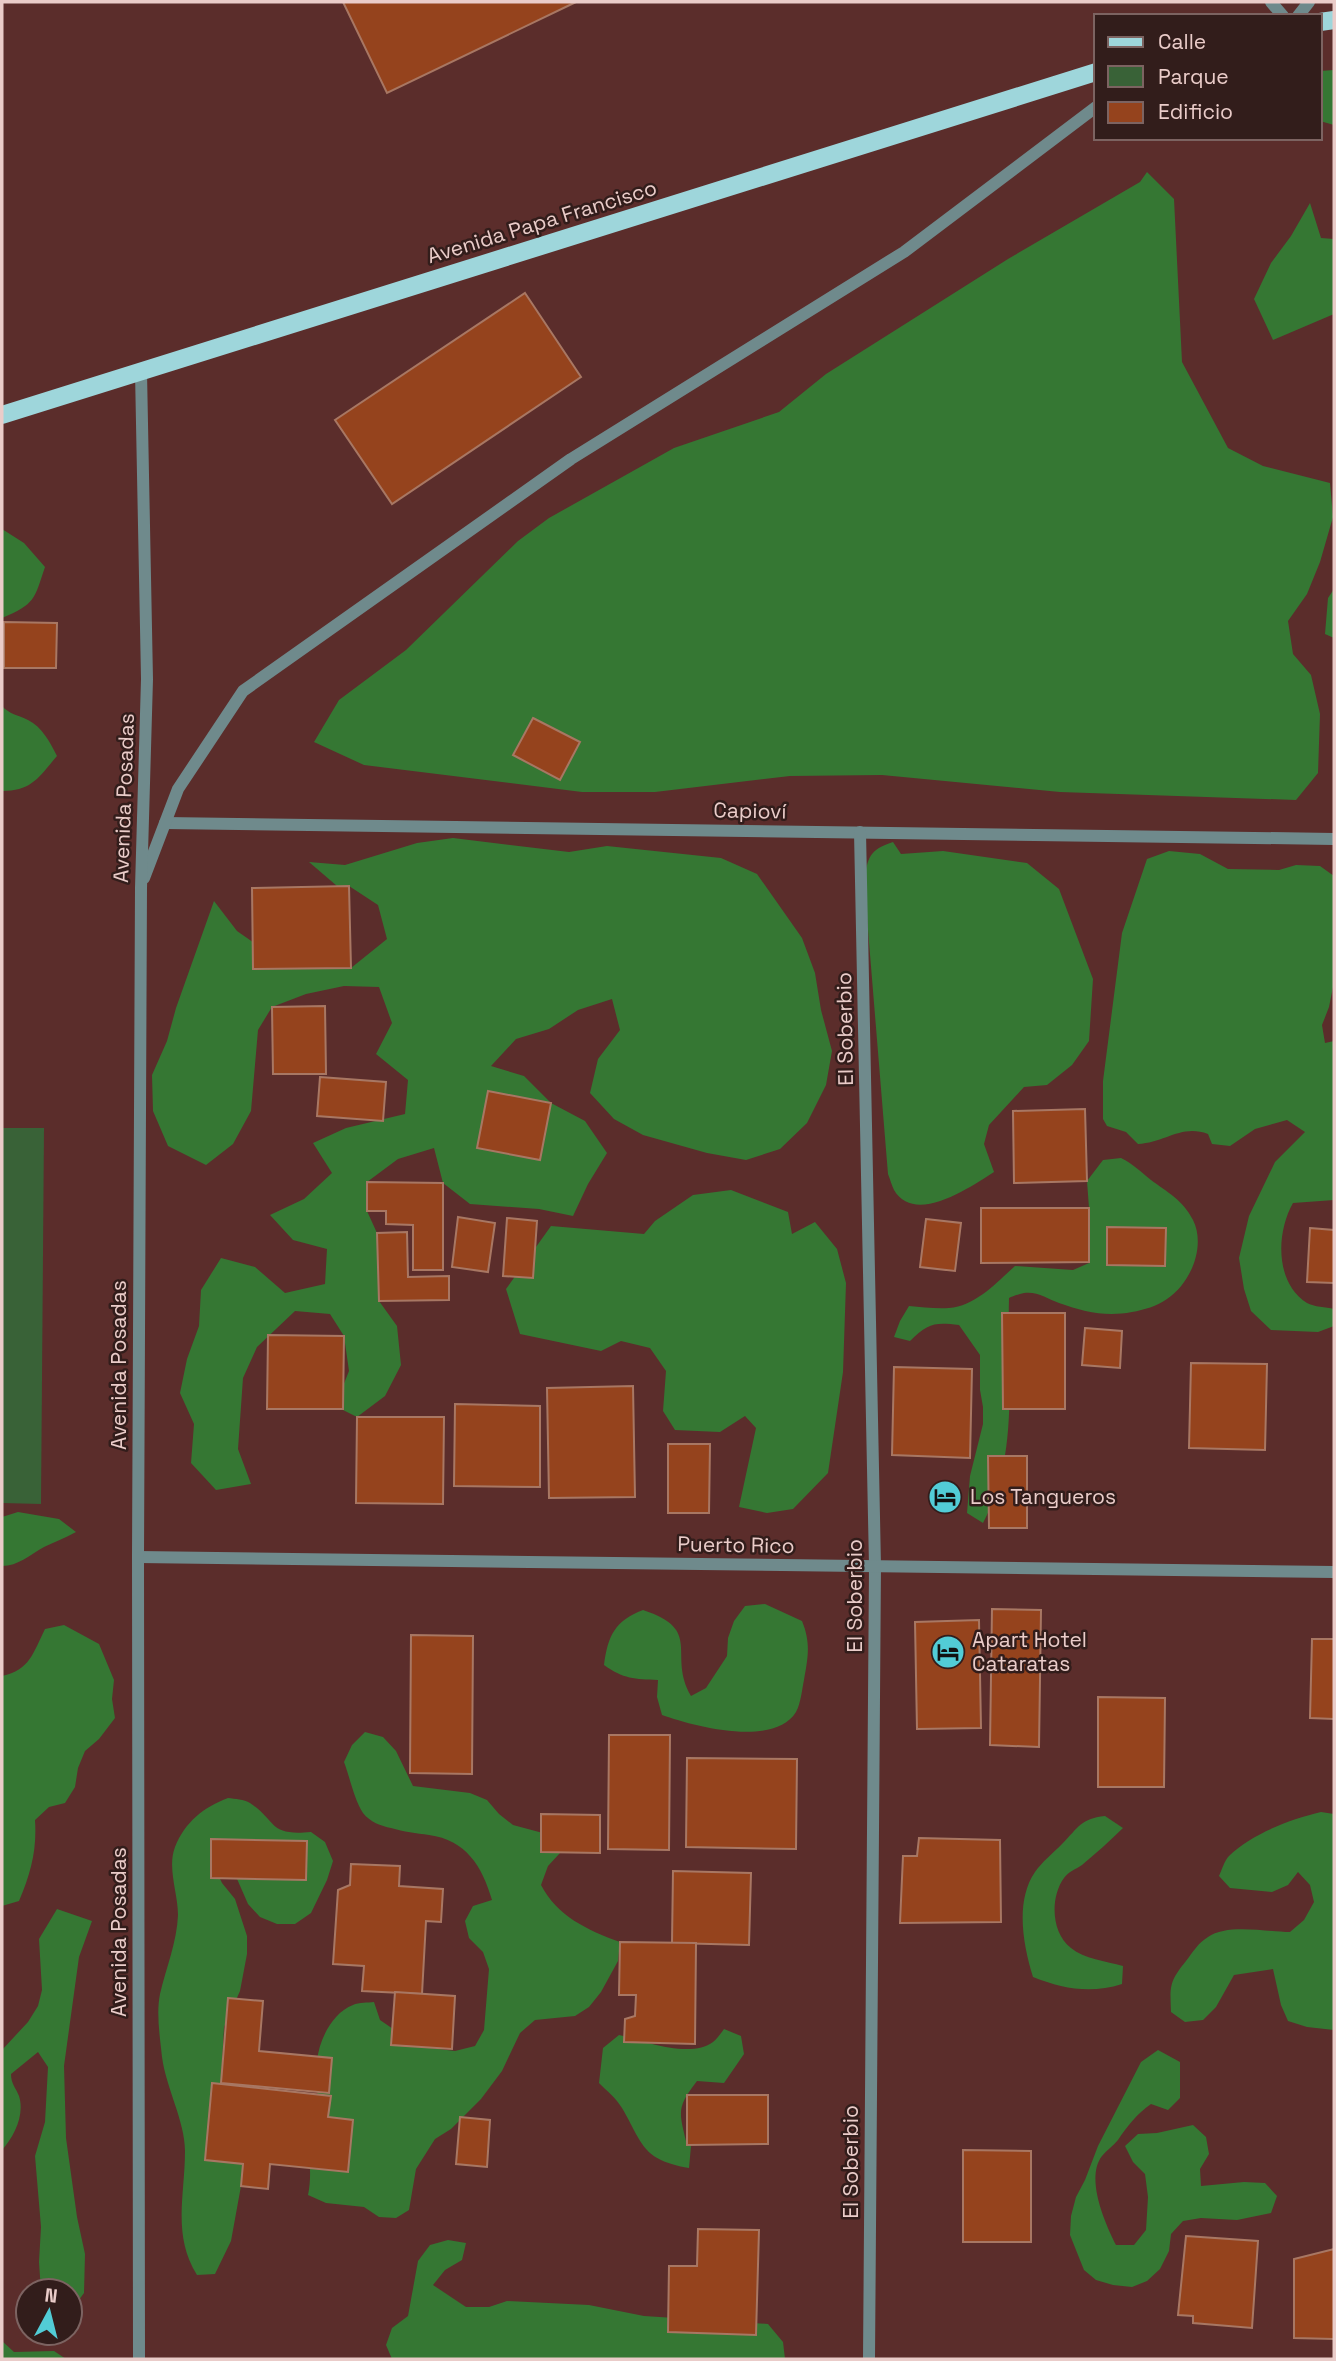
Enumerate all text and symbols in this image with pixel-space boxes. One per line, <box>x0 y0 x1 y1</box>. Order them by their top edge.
legend <box>1094 14 1322 140</box>
text: Calle <box>1158 28 1206 55</box>
text: Parque <box>1158 63 1229 90</box>
text: Edificio <box>1158 98 1233 125</box>
street label: Avenida Papa Francisco <box>424 174 660 269</box>
street label: Avenida Posadas <box>107 713 140 883</box>
street label: Capioví <box>713 796 788 825</box>
street label: El Soberbio <box>830 972 859 1086</box>
street label: Avenida Posadas <box>105 1280 132 1450</box>
hotel icon: Los Tangueros <box>926 1478 964 1516</box>
place label: Los Tangueros <box>970 1483 1116 1510</box>
street label: Puerto Rico <box>677 1530 795 1559</box>
street label: El Soberbio <box>841 1539 868 1653</box>
place label: Apart Hotel Cataratas <box>972 1626 1087 1677</box>
hotel icon: Apart Hotel Cataratas <box>929 1633 967 1671</box>
street label: Avenida Posadas <box>105 1847 132 2017</box>
street label: El Soberbio <box>837 2105 864 2219</box>
north arrow <box>14 2277 84 2347</box>
text: N <box>43 2282 59 2309</box>

